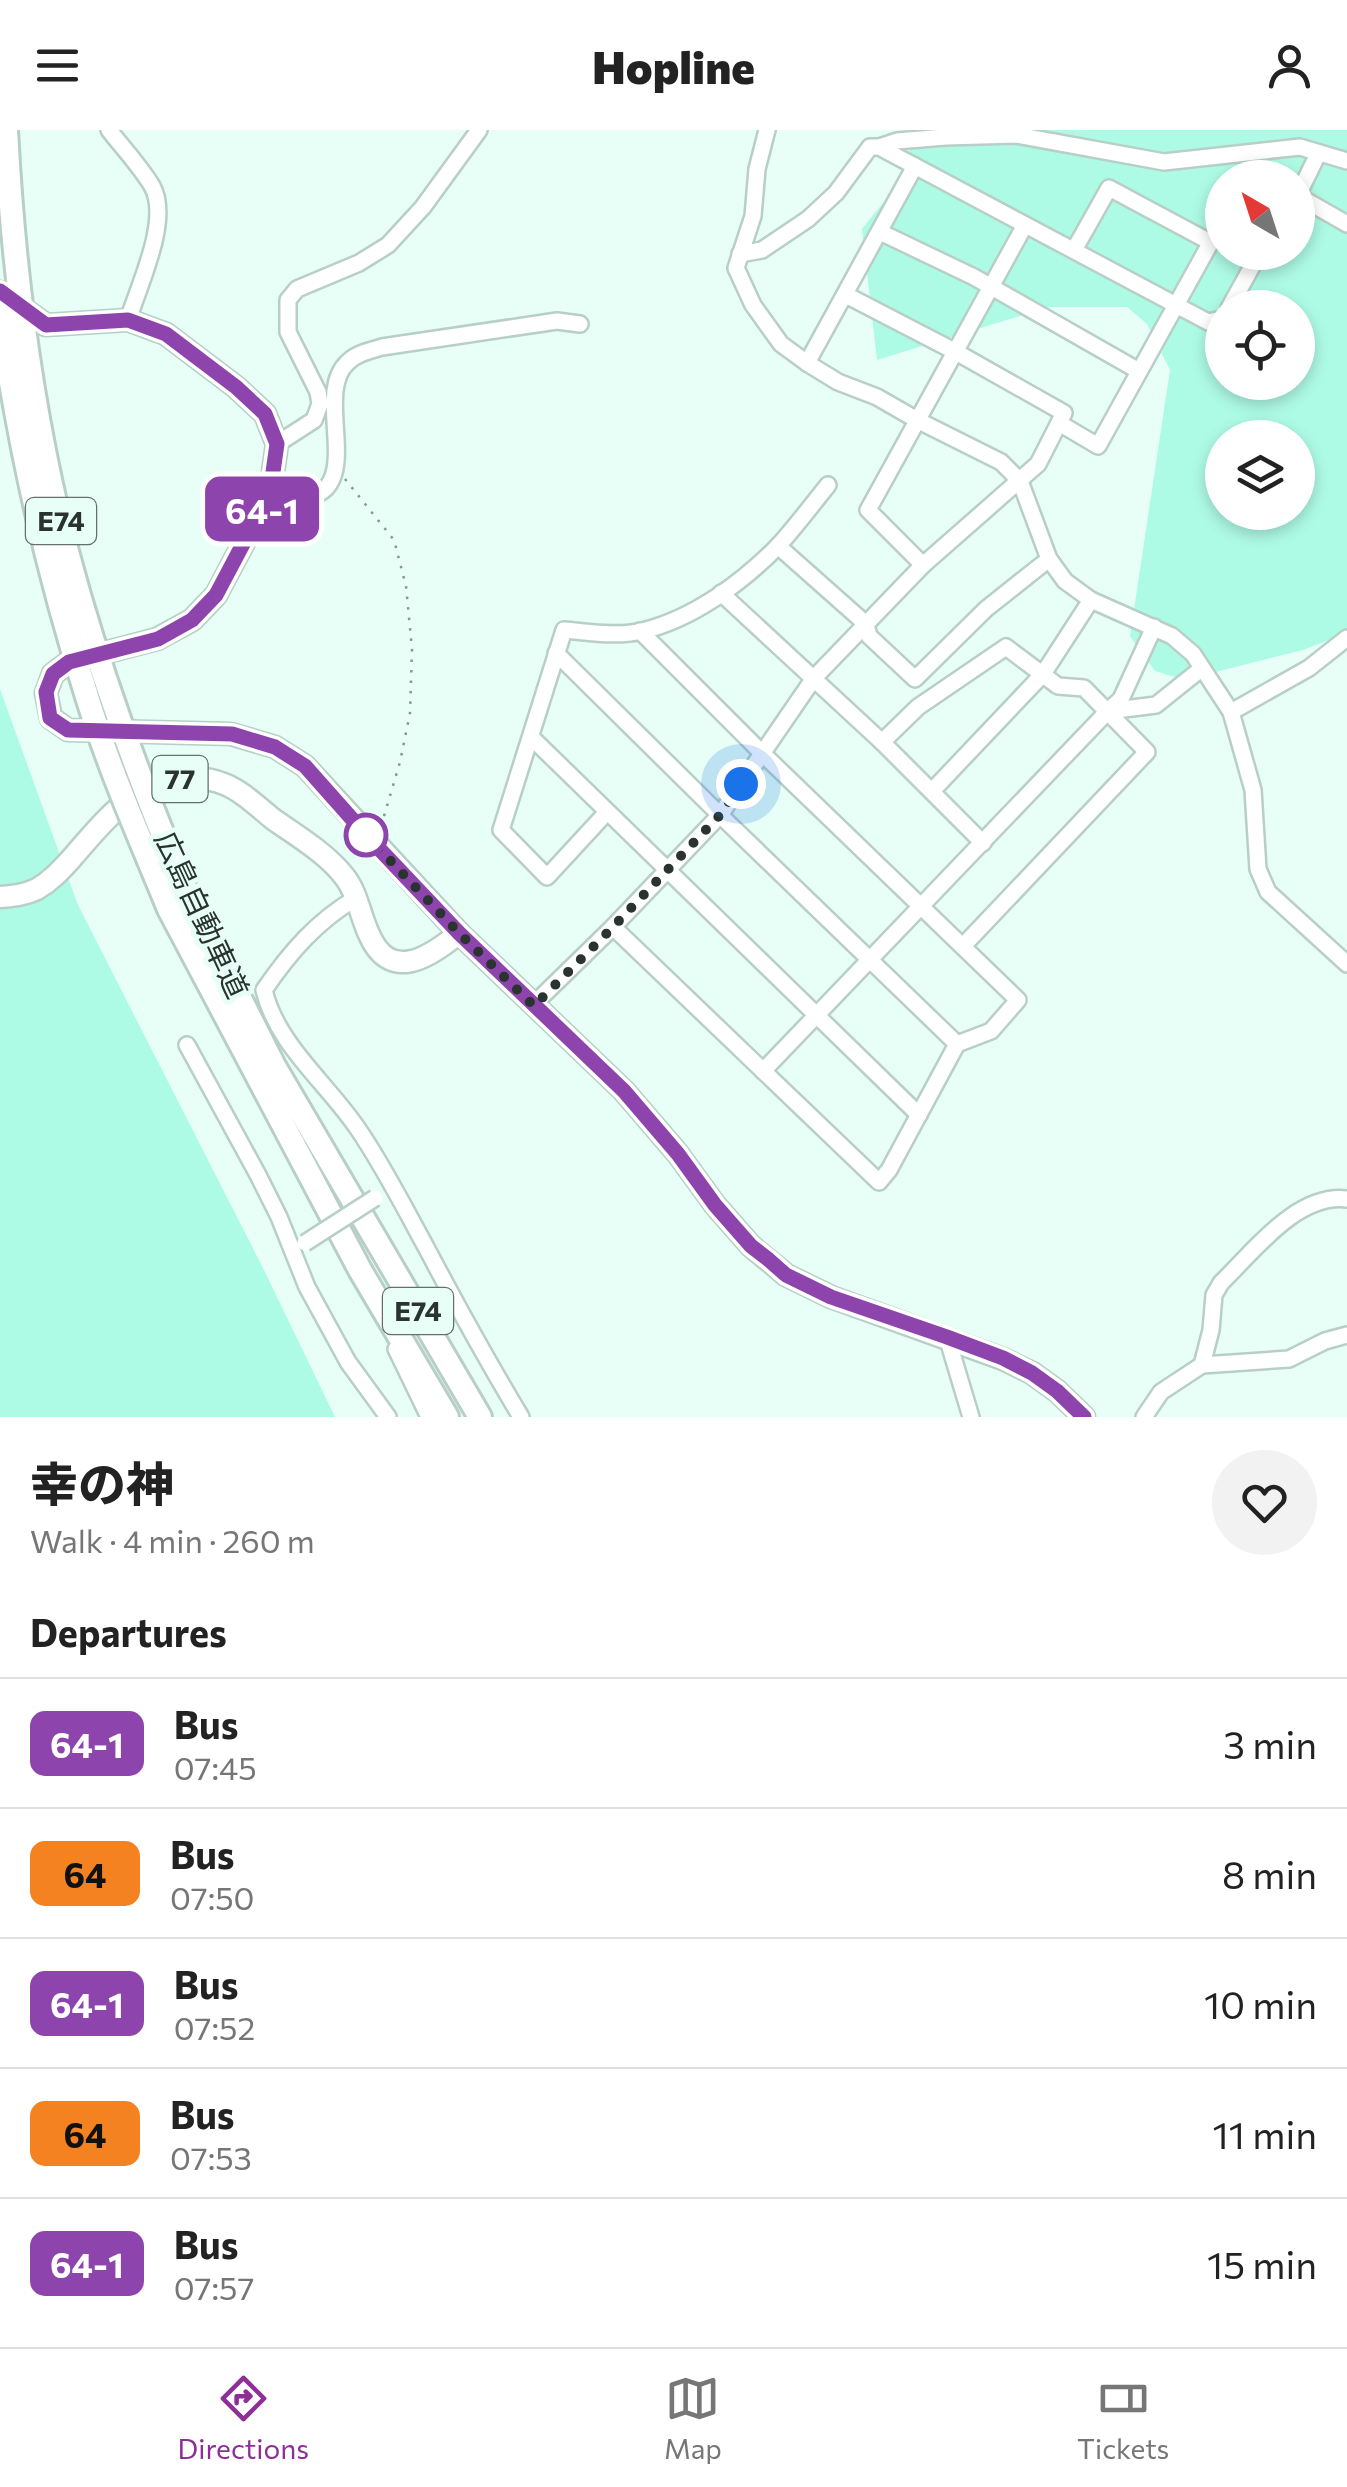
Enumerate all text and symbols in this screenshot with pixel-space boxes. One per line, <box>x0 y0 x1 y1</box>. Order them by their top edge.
icon: menu <box>30 38 85 93</box>
text: Hopline <box>592 38 755 93</box>
icon: person <box>1262 38 1317 93</box>
north arrow <box>1205 160 1315 270</box>
map controls <box>1205 160 1315 530</box>
button: locate <box>1205 290 1315 400</box>
button: layers <box>1205 420 1315 530</box>
line badge: 64-1 <box>192 476 332 542</box>
text: 64-1 <box>225 488 299 531</box>
road number: E74 <box>26 498 96 544</box>
road number: 77 <box>152 756 208 802</box>
your location <box>716 759 766 809</box>
unlabelled marker <box>345 814 387 856</box>
street label: 広島自動車道 <box>148 825 258 1003</box>
road number: E74 <box>383 1288 453 1334</box>
button: heart <box>1212 1450 1317 1555</box>
text: 幸の神 <box>30 1453 174 1512</box>
text: Walk · 4 min · 260 m <box>30 1520 315 1560</box>
text: Departures <box>30 1608 227 1655</box>
text: Bus <box>174 1700 238 1747</box>
text: 3 min <box>1223 1720 1317 1767</box>
text: 64-1 <box>50 1722 124 1765</box>
text: 07:45 <box>174 1747 257 1787</box>
text: Bus <box>170 1830 235 1877</box>
text: 8 min <box>1222 1850 1317 1897</box>
text: 64 <box>63 1852 107 1895</box>
text: 07:50 <box>170 1877 254 1917</box>
text: Bus <box>174 1960 238 2007</box>
text: 10 min <box>1204 1980 1317 2027</box>
text: 64-1 <box>50 1982 124 2025</box>
text: 07:52 <box>174 2007 255 2047</box>
text: Bus <box>170 2090 235 2137</box>
text: 11 min <box>1213 2110 1317 2157</box>
text: 64 <box>63 2112 107 2155</box>
text: 07:53 <box>170 2137 252 2177</box>
text: Bus <box>174 2220 238 2267</box>
text: 15 min <box>1207 2240 1317 2287</box>
text: 64-1 <box>50 2242 124 2285</box>
text: 07:57 <box>174 2267 254 2307</box>
tab: Directions <box>178 2371 309 2465</box>
tab: Map <box>664 2371 722 2465</box>
tab: Tickets <box>1077 2371 1169 2465</box>

